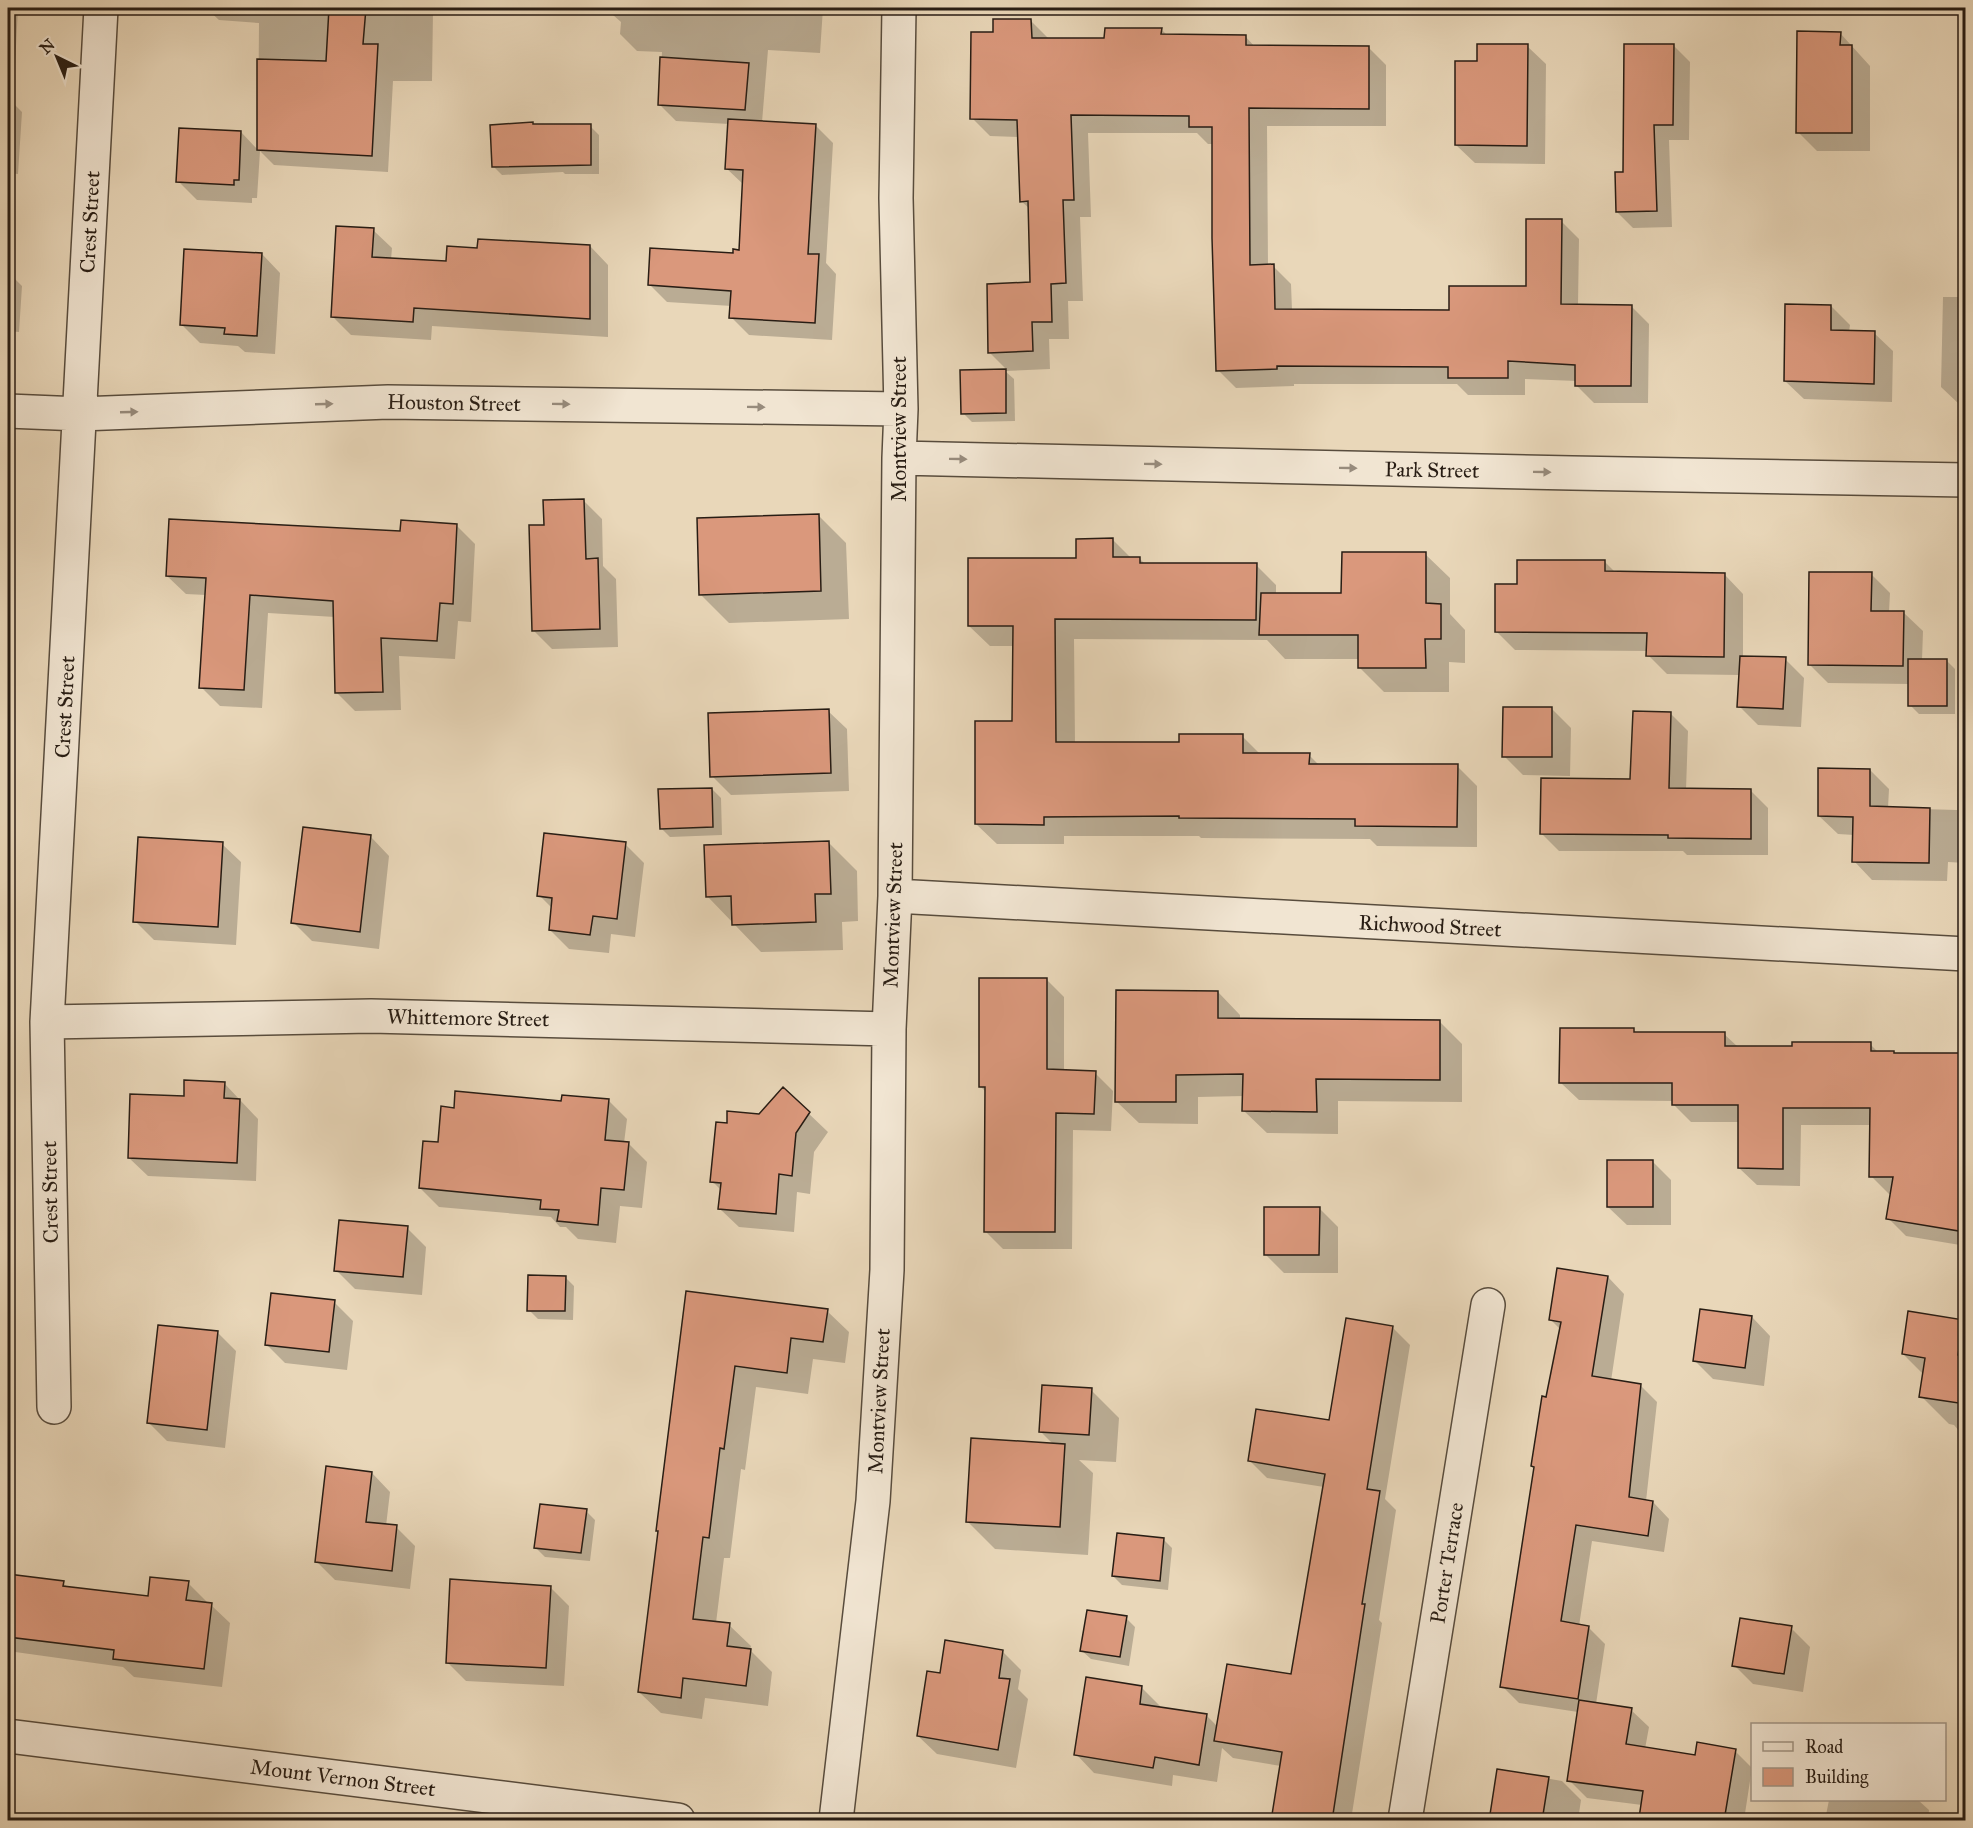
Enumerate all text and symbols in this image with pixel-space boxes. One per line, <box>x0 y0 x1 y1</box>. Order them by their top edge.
north arrow <box>27 27 87 87</box>
text: N <box>36 35 59 58</box>
street label: Crest Street <box>74 170 106 274</box>
street label: Montview Street <box>886 355 912 502</box>
street label: Houston Street <box>387 389 522 417</box>
one-way arrow <box>551 399 570 409</box>
one-way arrow <box>314 400 333 409</box>
one-way arrow <box>746 402 765 412</box>
one-way arrow <box>119 407 138 416</box>
one-way arrow <box>948 454 967 464</box>
street label: Park Street <box>1384 456 1480 484</box>
one-way arrow <box>1143 459 1162 468</box>
one-way arrow <box>1338 463 1357 473</box>
one-way arrow <box>1533 468 1552 477</box>
street label: Crest Street <box>49 655 81 759</box>
street label: Montview Street <box>877 841 909 988</box>
street label: Richwood Street <box>1358 909 1503 943</box>
street label: Whittemore Street <box>387 1004 550 1032</box>
street label: Crest Street <box>36 1140 64 1244</box>
street label: Montview Street <box>862 1327 896 1475</box>
street label: Porter Terrace <box>1425 1500 1469 1625</box>
legend <box>1751 1723 1946 1801</box>
text: Road <box>1805 1736 1843 1758</box>
street label: Mount Vernon Street <box>249 1754 438 1802</box>
text: Building <box>1805 1766 1869 1789</box>

